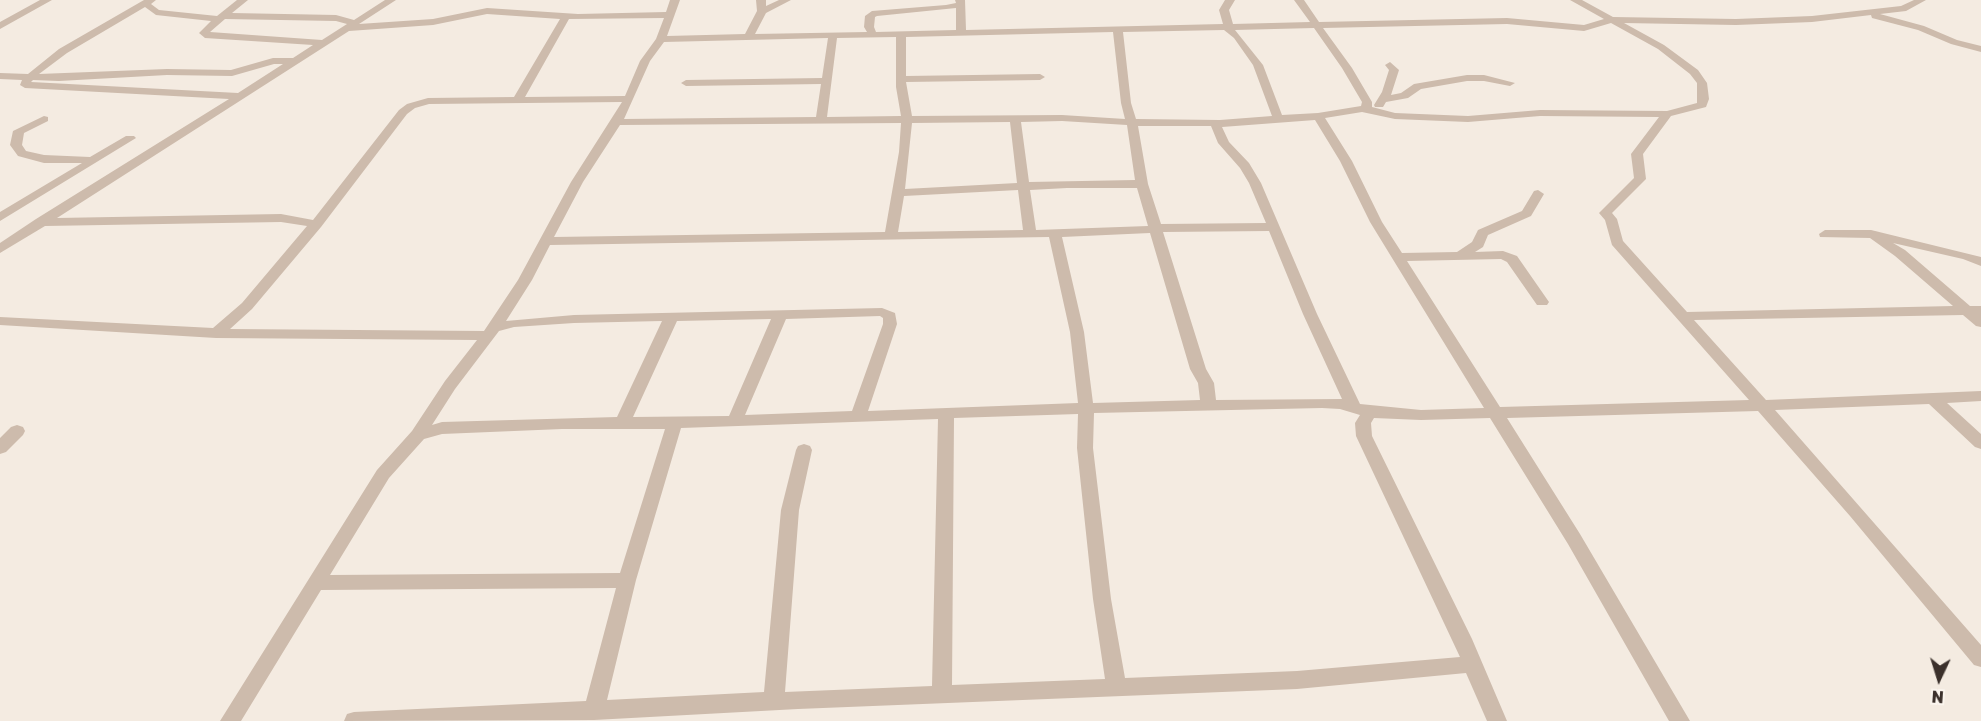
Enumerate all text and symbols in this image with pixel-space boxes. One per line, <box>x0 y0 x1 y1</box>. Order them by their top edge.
north arrow <box>1909 649 1969 709</box>
text: N <box>1931 687 1945 707</box>

